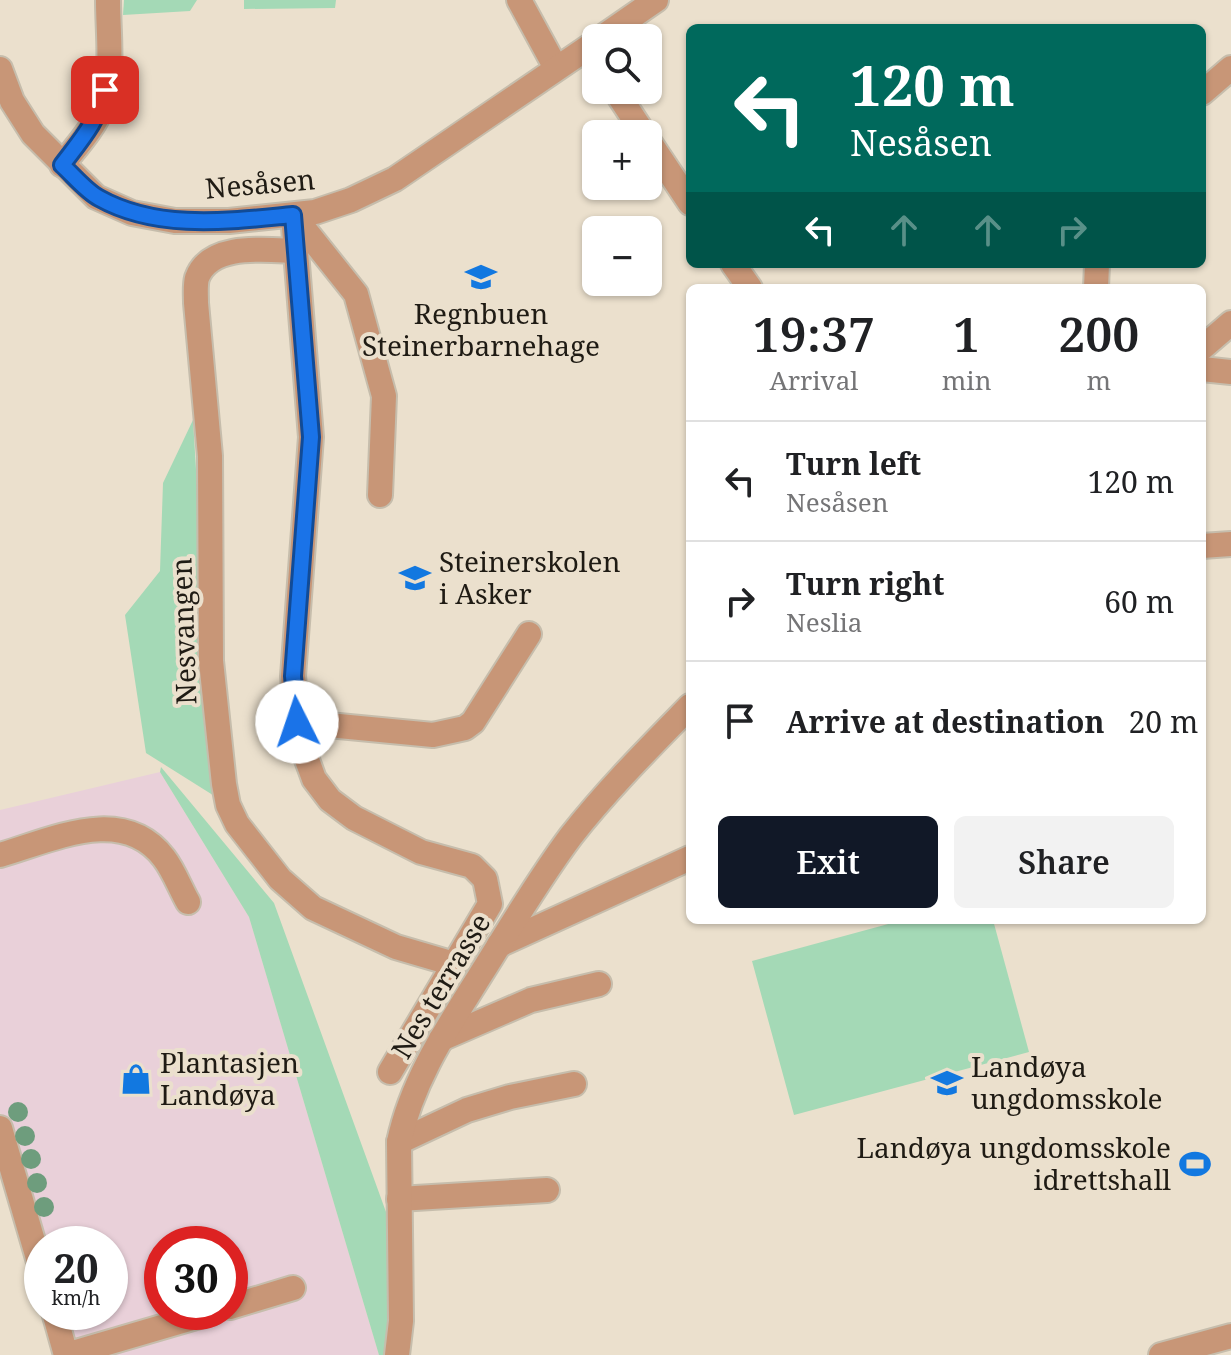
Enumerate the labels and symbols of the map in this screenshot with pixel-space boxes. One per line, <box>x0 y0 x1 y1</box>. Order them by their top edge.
pin <box>71 56 139 124</box>
street label: Nesåsen <box>203 159 317 207</box>
school or university icon: Regnbuen Steinerbarnehage <box>464 260 498 294</box>
place label: Regnbuen Steinerbarnehage <box>362 294 600 364</box>
place label: Steinerskolen i Asker <box>439 542 621 612</box>
street label: Nesvangen <box>161 557 205 705</box>
school or university icon: Steinerskolen i Asker <box>398 561 432 595</box>
position arrow <box>255 680 339 764</box>
street label: Nes terrasse <box>382 906 498 1065</box>
place label: Plantasjen Landøya <box>160 1043 299 1113</box>
place label: Landøya ungdomsskole <box>971 1047 1163 1117</box>
shop icon: Plantasjen Landøya <box>119 1062 153 1096</box>
school or university icon: Landøya ungdomsskole <box>930 1066 964 1100</box>
place label: Landøya ungdomsskole idrettshall <box>856 1128 1171 1198</box>
sports icon: Landøya ungdomsskole idrettshall <box>1178 1147 1212 1181</box>
speed limit sign: 30 <box>144 1226 248 1330</box>

